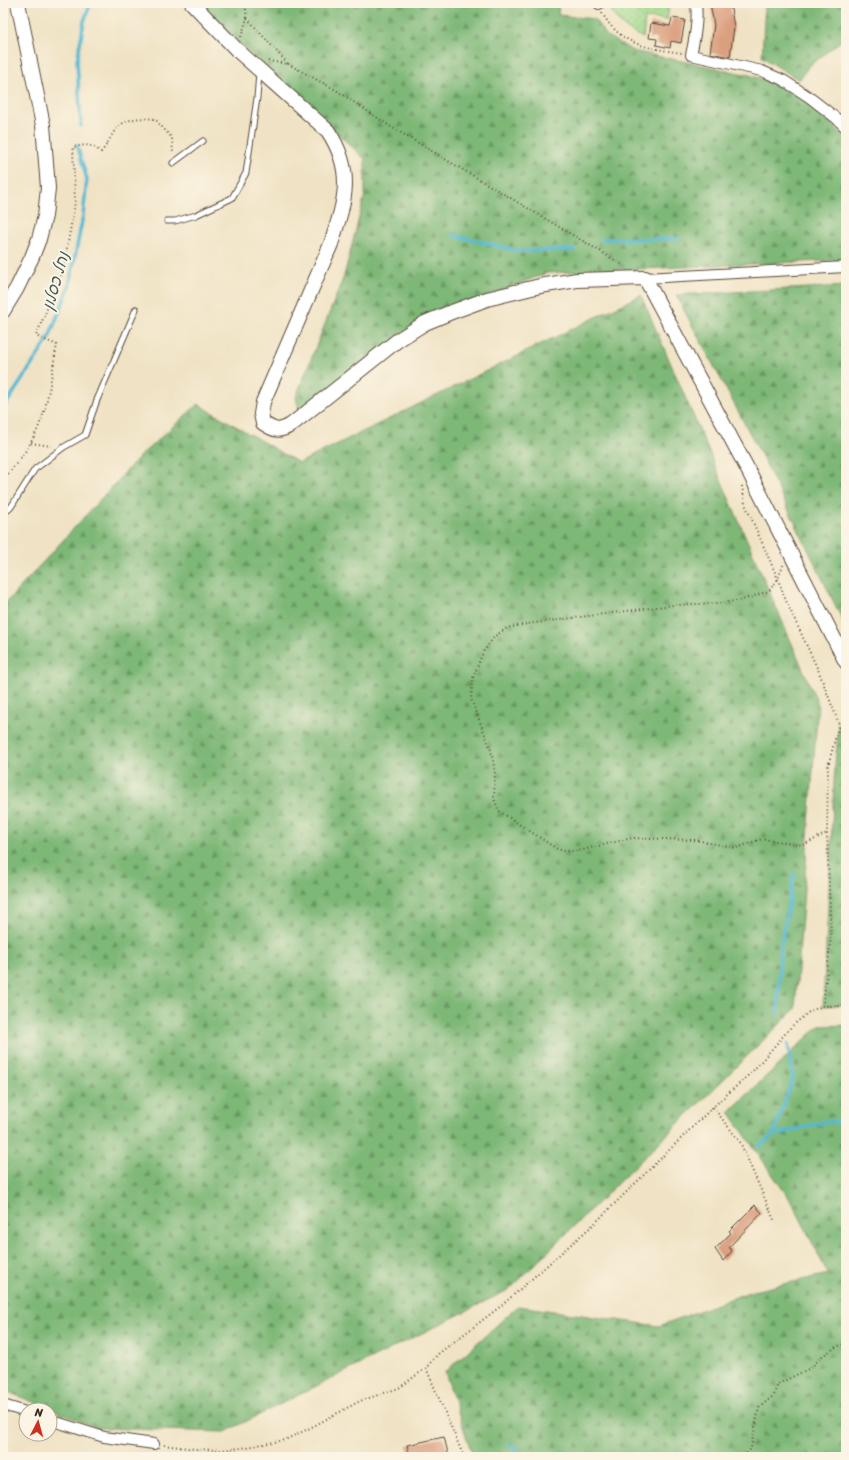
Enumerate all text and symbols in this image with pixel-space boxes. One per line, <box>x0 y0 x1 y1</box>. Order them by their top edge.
water label: נחל כסלון <box>33 247 78 314</box>
north arrow <box>18 1402 58 1442</box>
text: N <box>33 1403 44 1422</box>

